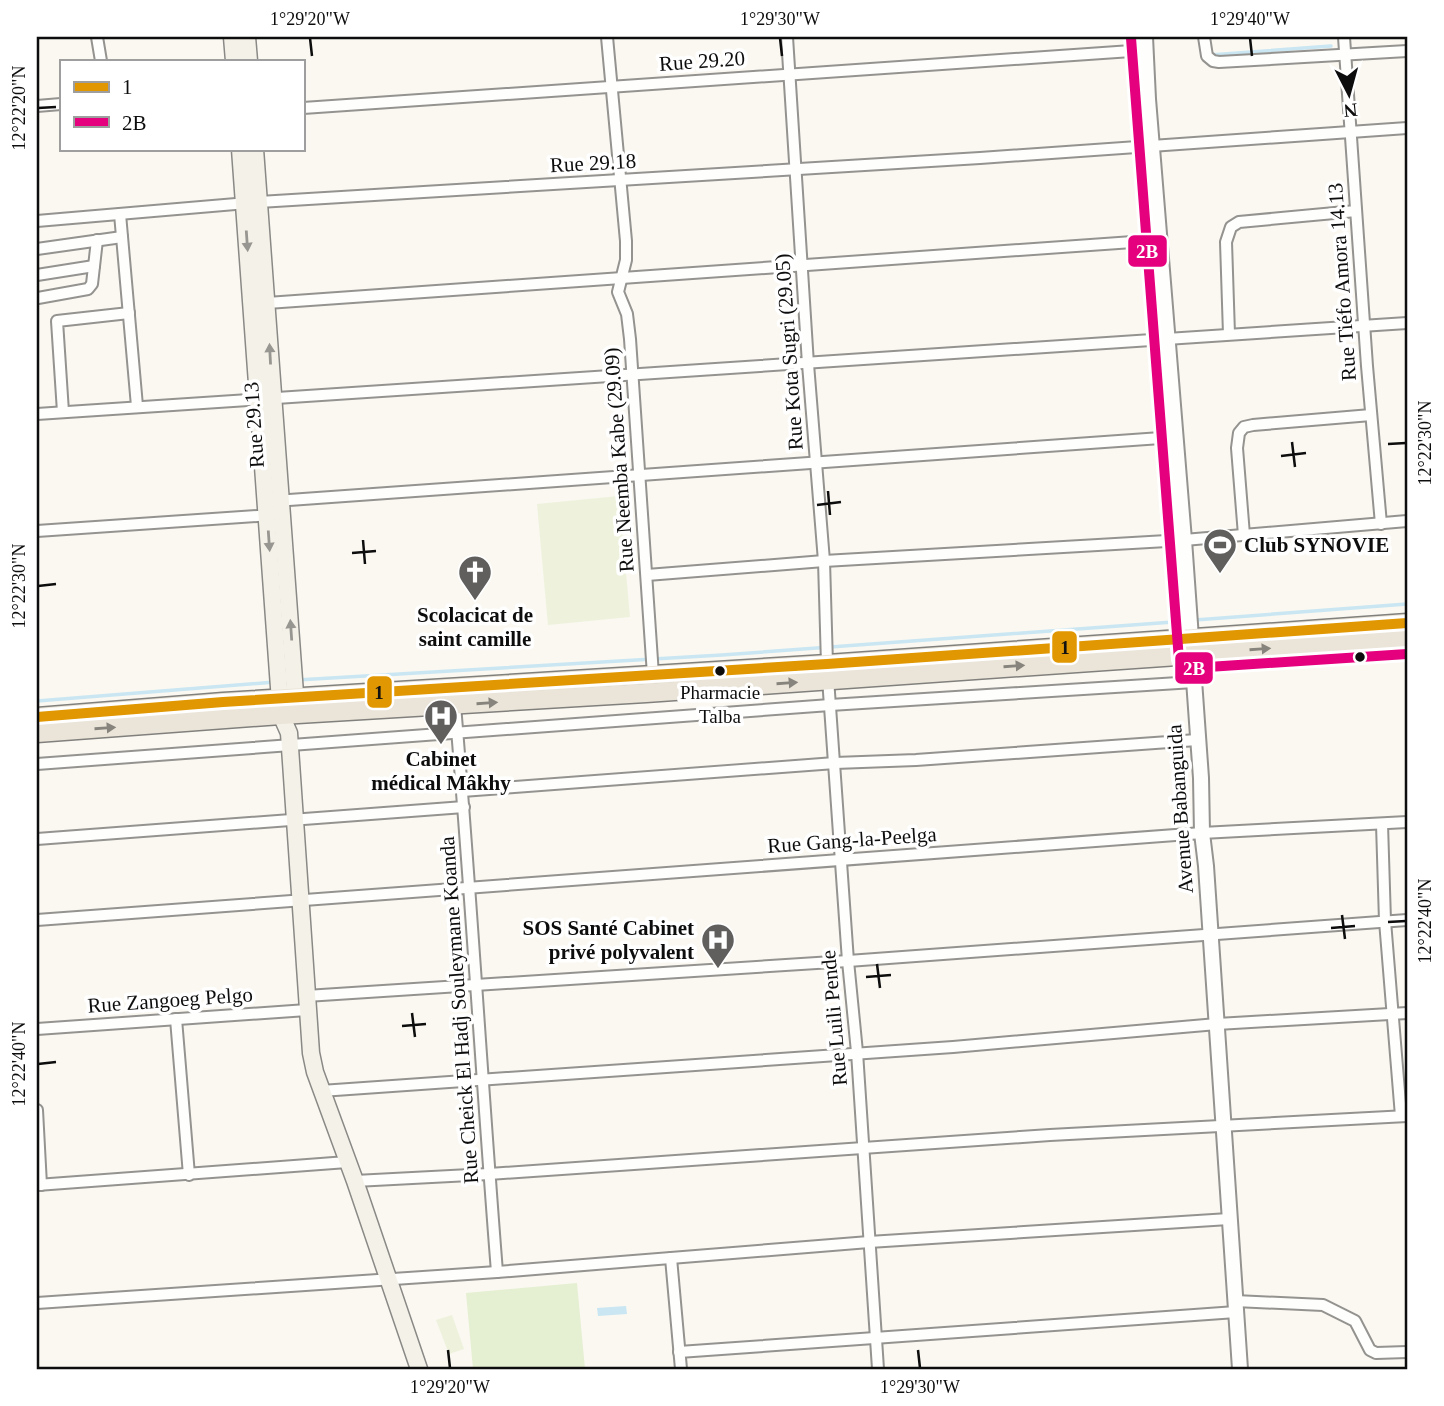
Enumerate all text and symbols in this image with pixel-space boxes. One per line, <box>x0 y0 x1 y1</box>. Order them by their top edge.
text: 1°29'20"W <box>270 9 350 29</box>
text: 1°29'30"W <box>740 9 820 29</box>
text: 1°29'40"W <box>1210 9 1290 29</box>
street label: Rue 29.20 <box>658 46 746 76</box>
legend <box>60 60 304 150</box>
north arrow <box>1314 60 1384 130</box>
text: 12°22'20"N <box>9 66 29 150</box>
text: 1 <box>122 75 133 99</box>
text: N <box>1343 99 1359 122</box>
text: 2B <box>122 111 147 135</box>
street label: Rue 29.18 <box>549 149 637 177</box>
street label: Rue Tiéfo Amora 14.13 <box>1323 182 1361 382</box>
one-way arrow <box>242 230 253 252</box>
line badge: 2B <box>1127 234 1168 268</box>
text: 2B <box>1136 241 1158 262</box>
street label: Rue Kota Sugri (29.05) <box>770 253 808 451</box>
one-way arrow <box>264 343 275 365</box>
street label: Rue Neemba Kabe (29.09) <box>599 347 639 573</box>
street label: Rue 29.13 <box>239 381 269 469</box>
text: 12°22'30"N <box>1415 401 1435 485</box>
sports icon: Club SYNOVIE <box>1201 526 1239 575</box>
one-way arrow <box>263 531 274 553</box>
place label: Club SYNOVIE <box>1244 533 1389 557</box>
text: 12°22'30"N <box>9 544 29 628</box>
church icon: Scolacicat de saint camille <box>456 553 494 602</box>
place label: Scolacicat de saint camille <box>417 603 533 651</box>
one-way arrow <box>285 618 296 640</box>
line badge: 1 <box>1051 630 1078 664</box>
text: 1 <box>1060 637 1070 658</box>
one-way arrow <box>1249 643 1271 654</box>
unlabelled marker <box>1353 650 1367 664</box>
line badge: 2B <box>1174 651 1214 685</box>
text: 2B <box>1183 658 1205 679</box>
one-way arrow <box>1003 660 1025 671</box>
marker: Pharmacie Talba <box>713 664 727 678</box>
line badge: 1 <box>366 675 393 709</box>
one-way arrow <box>776 677 798 688</box>
text: 1 <box>374 682 384 703</box>
place label: Pharmacie Talba <box>680 682 760 727</box>
hospital icon: Cabinet médical Mâkhy <box>422 697 460 746</box>
one-way arrow <box>476 697 498 708</box>
one-way arrow <box>94 722 116 733</box>
street label: Avenue Babanguida <box>1162 723 1198 894</box>
place label: Cabinet médical Mâkhy <box>371 747 511 795</box>
street label: Rue Gang-la-Peelga <box>767 822 938 858</box>
street label: Rue Cheick El Hadj Souleymane Koanda <box>435 835 483 1184</box>
text: 12°22'40"N <box>1415 879 1435 963</box>
place label: SOS Santé Cabinet privé polyvalent <box>522 916 694 964</box>
hospital icon: SOS Santé Cabinet privé polyvalent <box>699 921 737 970</box>
street label: Rue Luili Pende <box>816 949 852 1087</box>
street label: Rue Zangoeg Pelgo <box>87 982 253 1018</box>
text: 12°22'40"N <box>9 1022 29 1106</box>
text: 1°29'20"W <box>410 1377 490 1397</box>
text: 1°29'30"W <box>880 1377 960 1397</box>

